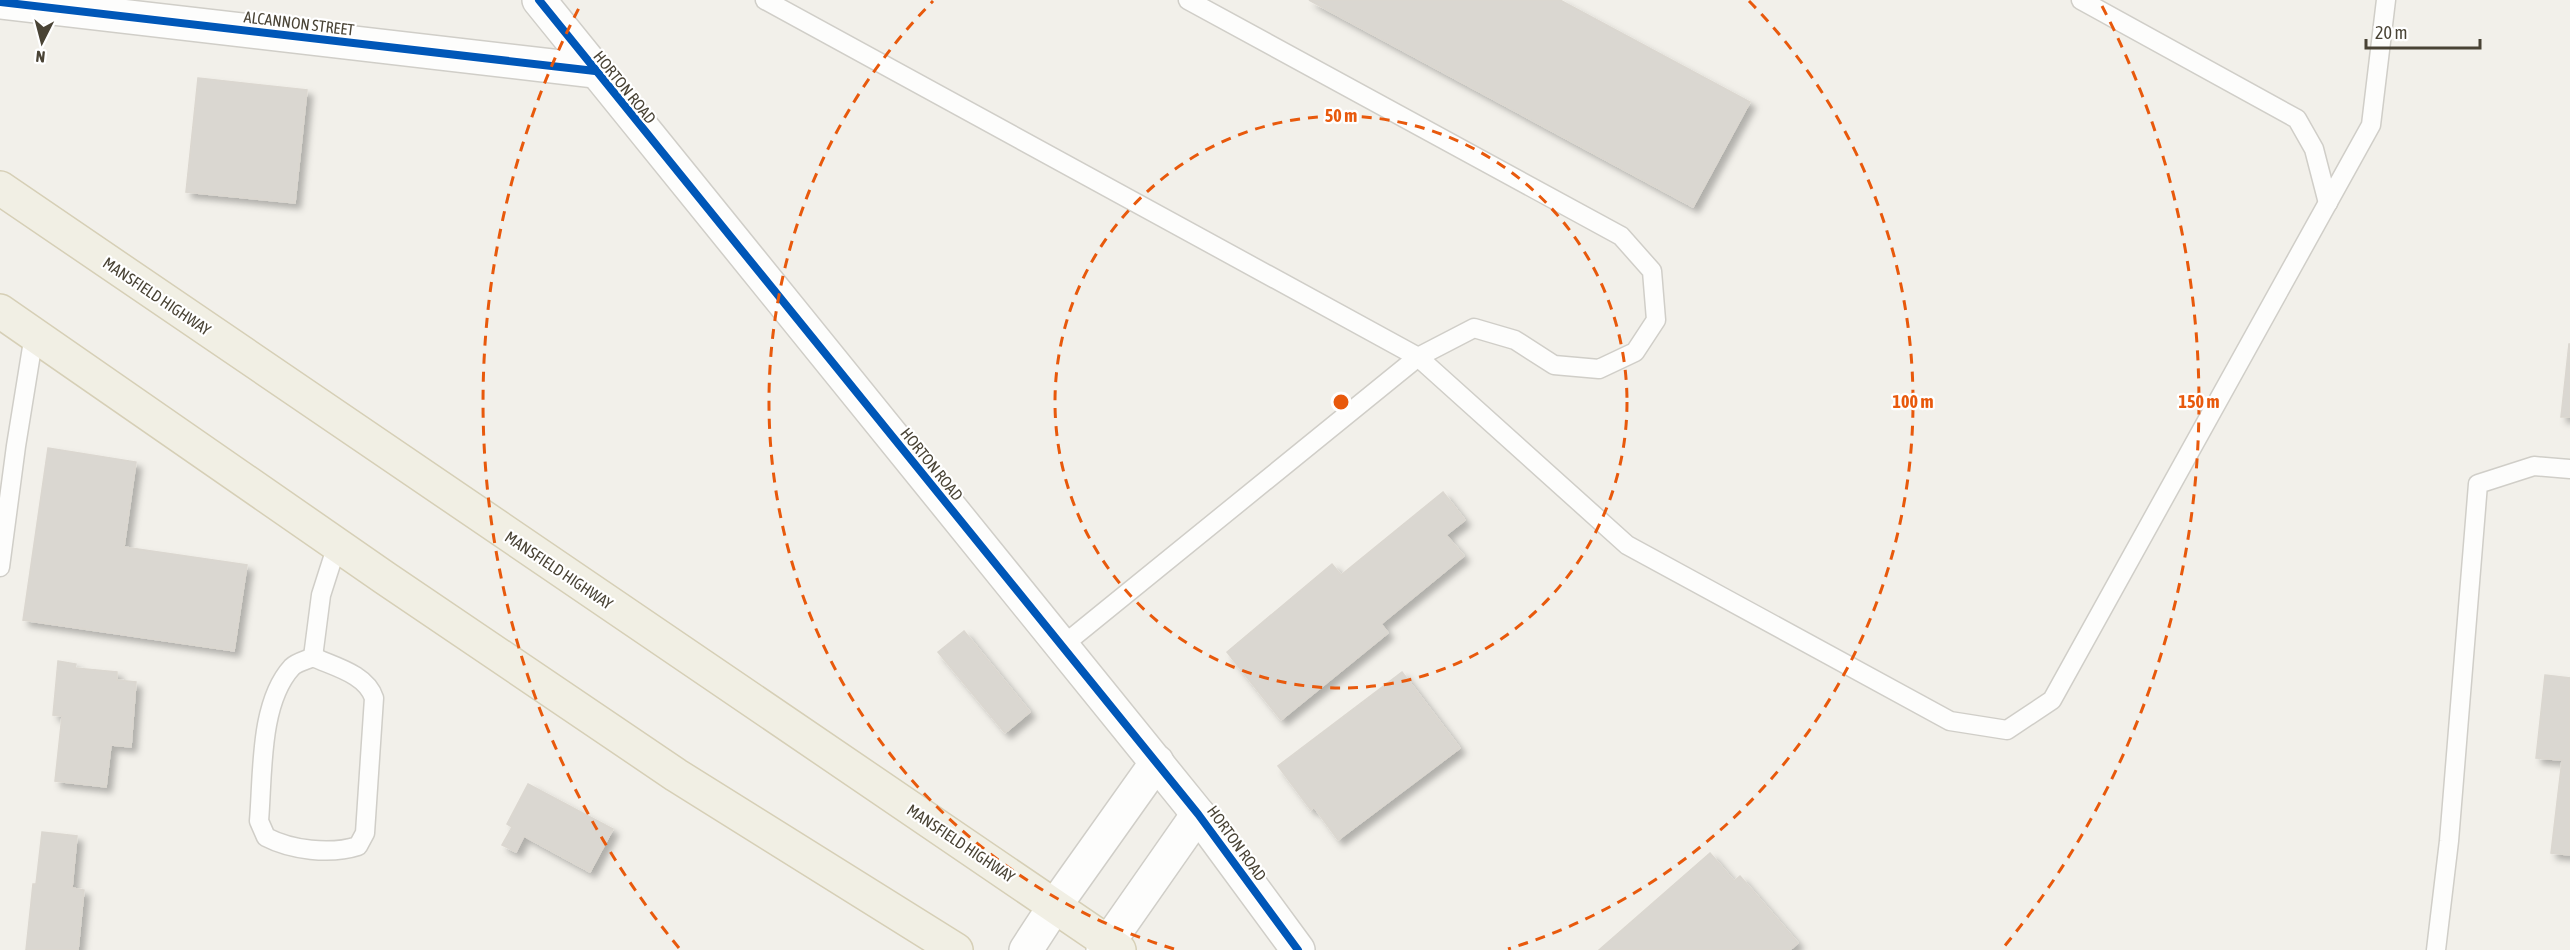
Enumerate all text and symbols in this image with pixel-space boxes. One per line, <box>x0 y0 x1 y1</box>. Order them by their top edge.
street label: ALCANNON STREET <box>243 7 355 39</box>
north arrow <box>12 12 72 72</box>
scale bar <box>2366 12 2480 50</box>
text: 20 m <box>2375 22 2407 43</box>
text: N <box>35 47 46 66</box>
street label: HORTON ROAD <box>590 47 660 127</box>
text: 50 m <box>1325 105 1357 126</box>
street label: MANSFIELD HIGHWAY <box>100 253 215 339</box>
text: 100 m <box>1893 391 1933 412</box>
text: 150 m <box>2179 391 2219 412</box>
centre of rings <box>1331 392 1351 412</box>
street label: HORTON ROAD <box>897 424 967 504</box>
street label: MANSFIELD HIGHWAY <box>502 527 617 613</box>
street label: MANSFIELD HIGHWAY <box>904 800 1019 886</box>
street label: HORTON ROAD <box>1204 802 1270 884</box>

